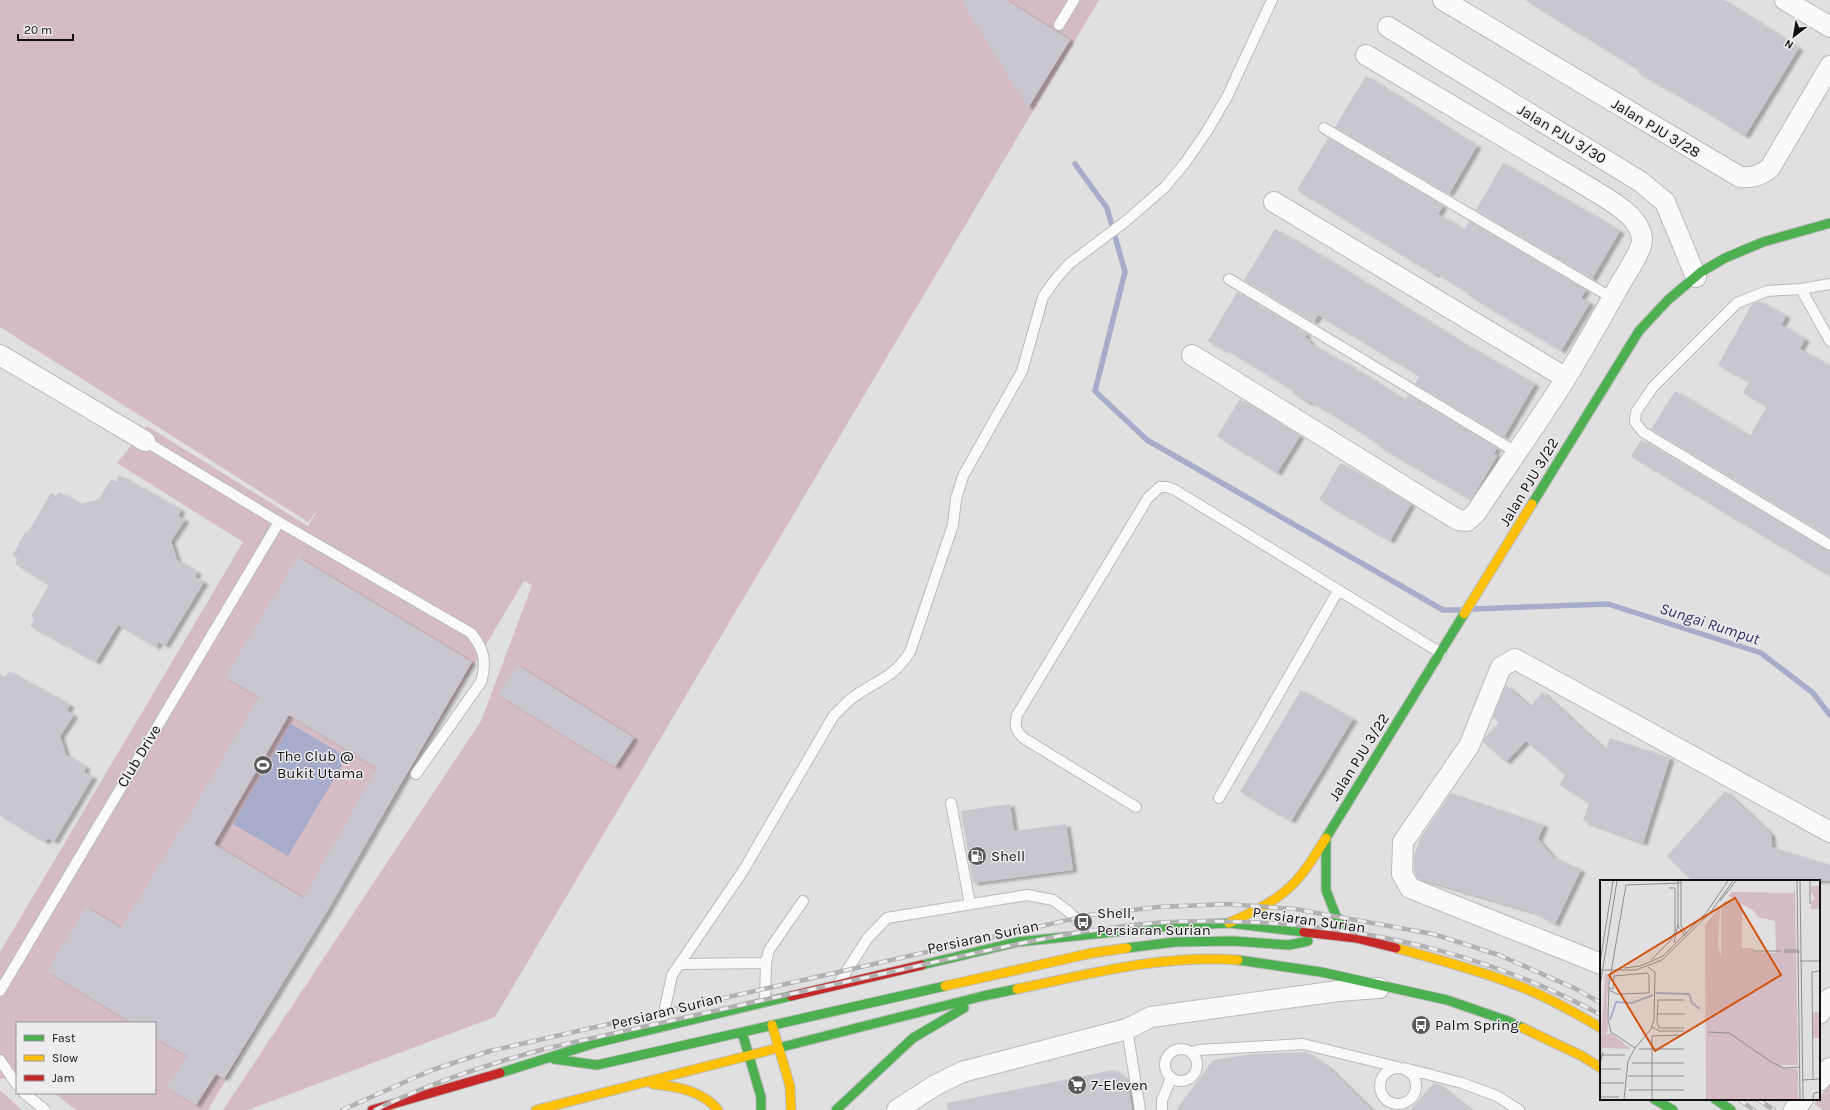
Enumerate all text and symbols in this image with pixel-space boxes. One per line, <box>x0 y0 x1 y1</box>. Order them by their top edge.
scale bar <box>18 16 73 42</box>
north arrow <box>1774 16 1814 56</box>
text: 20 m <box>24 23 52 37</box>
text: N <box>1782 37 1796 52</box>
street label: Jalan PJU 3/28 <box>1608 94 1704 162</box>
street label: Jalan PJU 3/30 <box>1514 100 1610 168</box>
street label: Jalan PJU 3/22 <box>1496 435 1562 529</box>
water label: Sungai Rumput <box>1658 598 1763 649</box>
street label: Jalan PJU 3/22 <box>1325 710 1393 804</box>
street label: Club Drive <box>113 721 165 791</box>
place label: The Club @ Bukit Utama <box>277 747 364 782</box>
sports icon: The Club @ Bukit Utama <box>252 754 274 776</box>
fuel station icon: Shell <box>966 845 988 867</box>
place label: Shell <box>991 847 1025 865</box>
inset map <box>1600 880 1820 1100</box>
street label: Persiaran Surian <box>1251 903 1367 937</box>
place label: Shell, Persiaran Surian <box>1097 904 1211 939</box>
bus stop icon: Shell, Persiaran Surian <box>1072 911 1094 933</box>
street label: Persiaran Surian <box>926 916 1040 958</box>
street label: Persiaran Surian <box>610 989 724 1033</box>
bus stop icon: Palm Spring <box>1410 1014 1432 1036</box>
place label: Palm Spring <box>1435 1016 1519 1034</box>
legend <box>16 1022 156 1094</box>
text: Fast <box>52 1031 76 1045</box>
text: Slow <box>52 1051 78 1065</box>
text: Jam <box>52 1071 75 1085</box>
supermarket icon: 7-Eleven <box>1066 1074 1088 1096</box>
place label: 7-Eleven <box>1091 1076 1148 1094</box>

